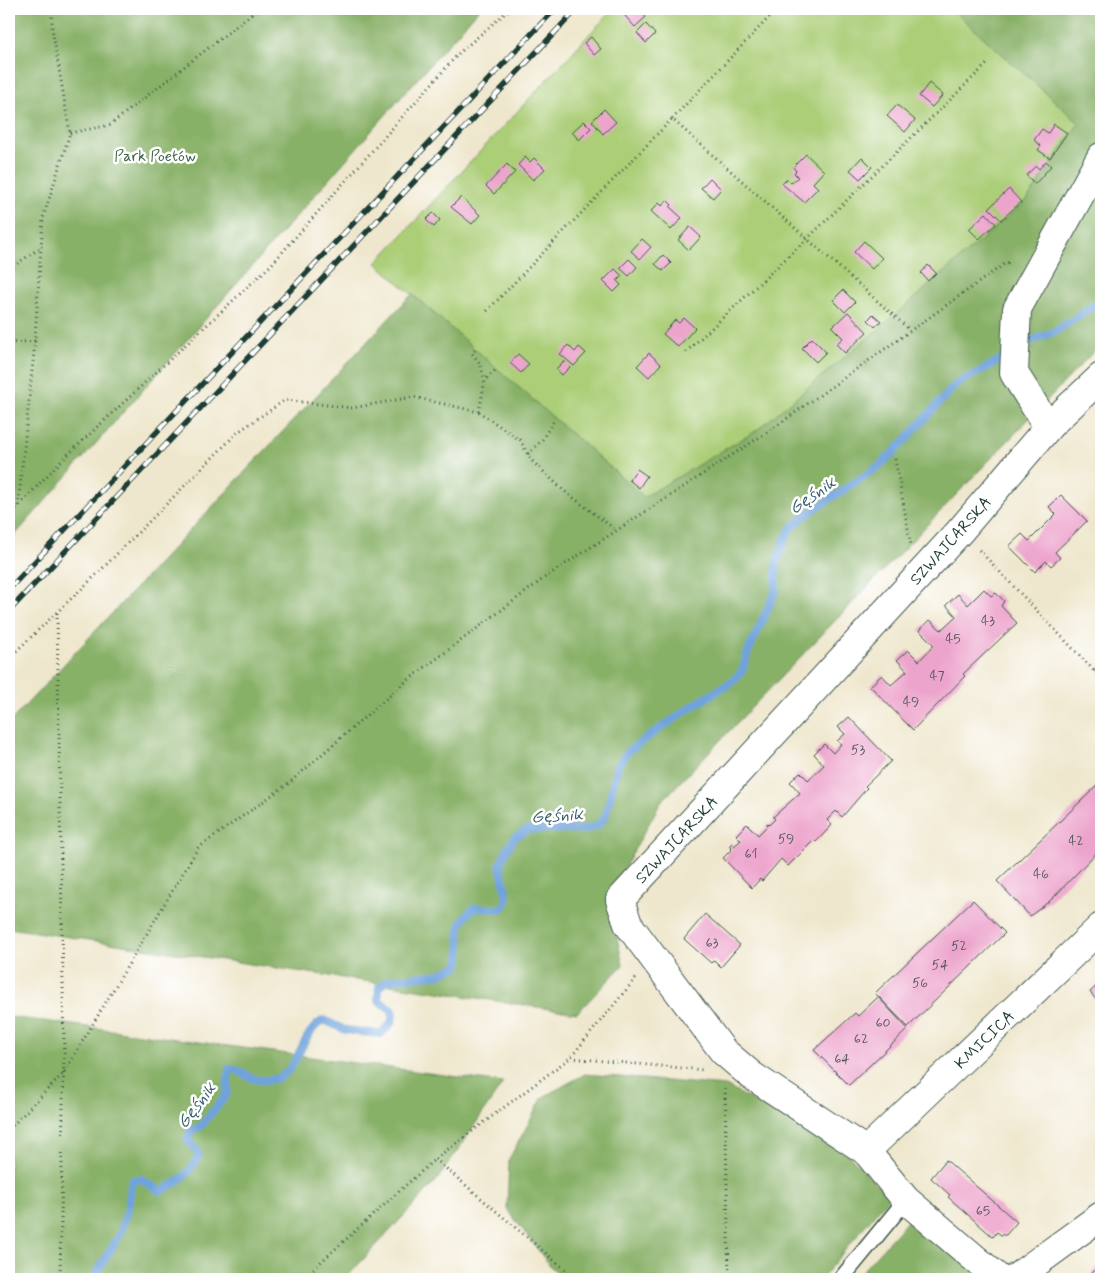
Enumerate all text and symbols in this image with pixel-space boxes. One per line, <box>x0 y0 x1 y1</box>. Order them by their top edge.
park label: Park Poetów <box>114 146 196 167</box>
water label: Gęśnik <box>784 471 842 521</box>
street label: SZWAJCARSKA <box>906 492 997 590</box>
house number: 43 <box>981 612 995 630</box>
house number: 45 <box>945 630 961 648</box>
house number: 47 <box>929 667 945 685</box>
house number: 49 <box>903 693 919 711</box>
house number: 53 <box>851 741 865 759</box>
street label: SZWAJCARSKA <box>631 792 723 888</box>
water label: Gęśnik <box>530 802 585 830</box>
house number: 59 <box>778 830 794 848</box>
house number: 42 <box>1068 832 1084 850</box>
house number: 61 <box>744 845 758 863</box>
house number: 46 <box>1033 865 1049 883</box>
house number: 63 <box>705 934 719 952</box>
house number: 52 <box>951 937 967 955</box>
house number: 54 <box>932 956 949 974</box>
house number: 56 <box>912 974 928 992</box>
street label: KMICICA <box>950 1006 1020 1074</box>
house number: 60 <box>875 1014 891 1032</box>
house number: 62 <box>854 1030 868 1048</box>
house number: 64 <box>834 1050 850 1068</box>
water label: Gęśnik <box>172 1077 223 1134</box>
house number: 65 <box>976 1202 990 1220</box>

